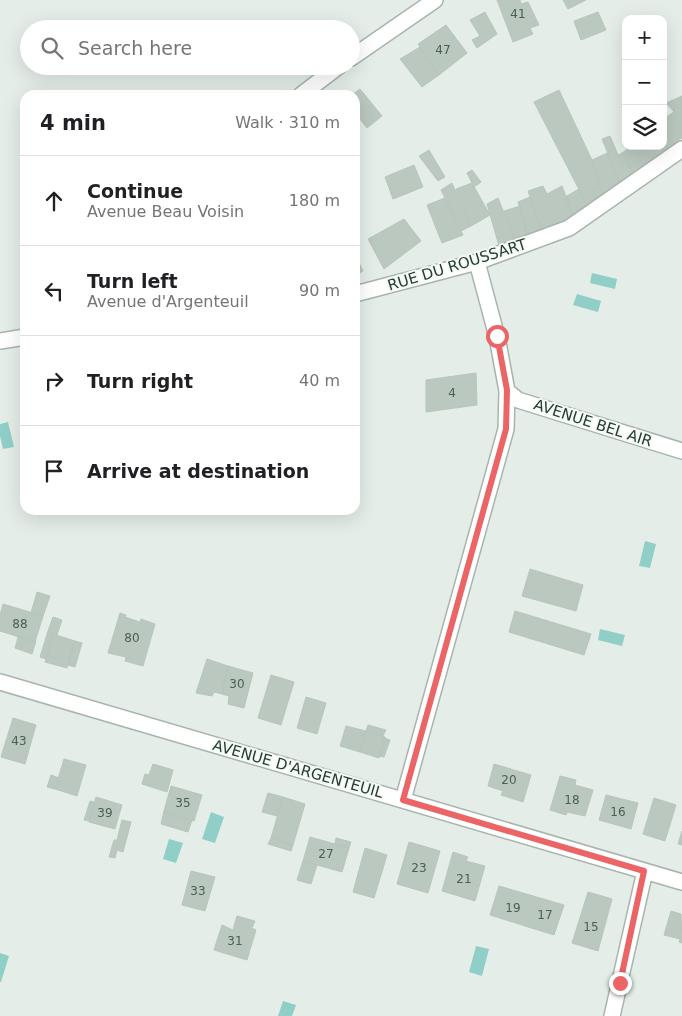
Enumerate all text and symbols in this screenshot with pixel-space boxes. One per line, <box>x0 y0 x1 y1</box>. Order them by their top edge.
house number: 41 <box>510 7 526 21</box>
map controls <box>622 15 667 150</box>
button: + <box>622 15 667 60</box>
search box <box>20 20 360 75</box>
icon: search <box>38 34 66 62</box>
text: Search here <box>78 37 192 59</box>
house number: 47 <box>435 43 451 57</box>
button: − <box>622 60 667 105</box>
button: layers <box>622 105 667 150</box>
text: 4 min <box>40 111 106 135</box>
text: Walk · 310 m <box>235 113 340 132</box>
text: Continue <box>87 180 183 202</box>
icon: ahead <box>40 187 68 215</box>
text: 180 m <box>289 191 340 210</box>
text: Avenue Beau Voisin <box>87 202 244 221</box>
street label: RUE DU ROUSSART <box>385 235 529 295</box>
text: Turn left <box>87 270 178 292</box>
icon: left <box>40 277 68 305</box>
text: 90 m <box>299 281 340 300</box>
text: Avenue d'Argenteuil <box>87 292 249 311</box>
route start <box>486 325 509 348</box>
icon: right <box>40 367 68 395</box>
text: Turn right <box>87 370 193 392</box>
text: 40 m <box>299 371 340 390</box>
house number: 4 <box>448 386 456 400</box>
street label: AVENUE BEL AIR <box>531 395 655 451</box>
icon: arrive <box>40 457 68 485</box>
text: Arrive at destination <box>87 460 309 482</box>
house number: 88 <box>12 617 28 631</box>
house number: 80 <box>124 631 140 645</box>
house number: 30 <box>229 677 245 691</box>
house number: 43 <box>11 734 27 748</box>
street label: AVENUE D'ARGENTEUIL <box>211 736 386 802</box>
house number: 20 <box>501 773 517 787</box>
house number: 18 <box>564 793 580 807</box>
house number: 35 <box>175 796 191 810</box>
house number: 16 <box>610 805 626 819</box>
house number: 39 <box>97 806 113 820</box>
house number: 27 <box>318 847 334 861</box>
house number: 23 <box>411 861 427 875</box>
house number: 21 <box>456 872 472 886</box>
house number: 33 <box>190 884 206 898</box>
house number: 19 <box>505 901 521 915</box>
house number: 17 <box>537 908 553 922</box>
house number: 15 <box>583 920 599 934</box>
house number: 31 <box>227 934 243 948</box>
route end <box>609 972 632 995</box>

